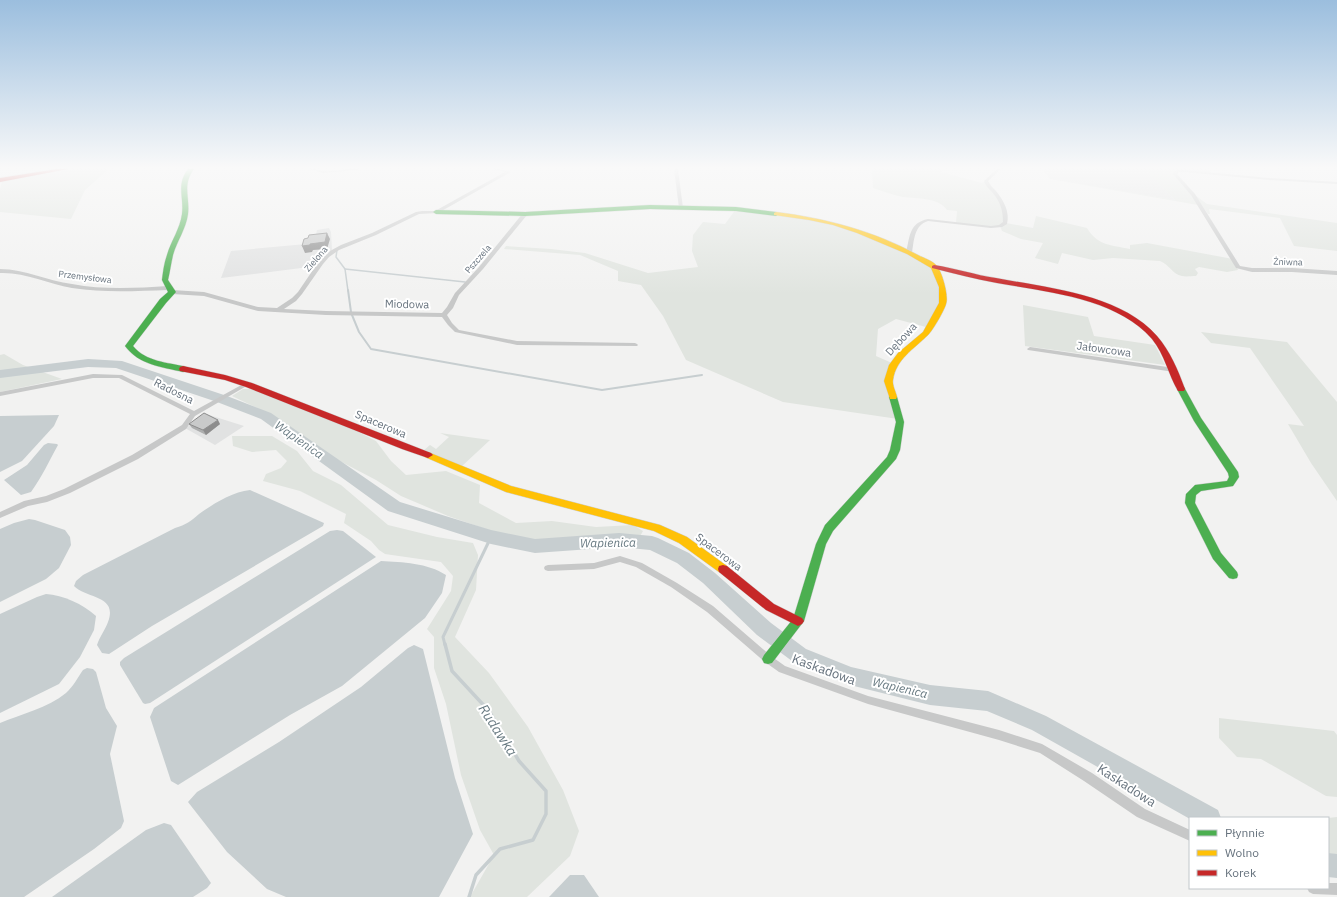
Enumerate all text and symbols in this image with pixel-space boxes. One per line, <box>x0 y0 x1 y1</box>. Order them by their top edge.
street label: Pszczela <box>462 242 493 275</box>
street label: Zielona <box>302 244 330 274</box>
street label: Żniwna <box>1273 255 1303 268</box>
street label: Przemysłowa <box>58 268 112 285</box>
street label: Miodowa <box>385 297 430 311</box>
street label: Dębowa <box>882 319 920 358</box>
street label: Jałowcowa <box>1076 338 1132 360</box>
street label: Radosna <box>152 375 196 407</box>
street label: Spacerowa <box>353 407 409 441</box>
water label: Wapienica <box>272 417 327 462</box>
street label: Spacerowa <box>693 530 745 574</box>
water label: Wapienica <box>580 535 636 550</box>
street label: Kaskadowa <box>790 650 858 689</box>
water label: Wapienica <box>871 674 929 701</box>
water label: Rudawka <box>475 701 521 759</box>
street label: Kaskadowa <box>1094 760 1159 811</box>
legend <box>1189 817 1329 889</box>
text: Płynnie <box>1225 825 1265 840</box>
text: Wolno <box>1225 845 1259 860</box>
text: Korek <box>1225 865 1257 880</box>

